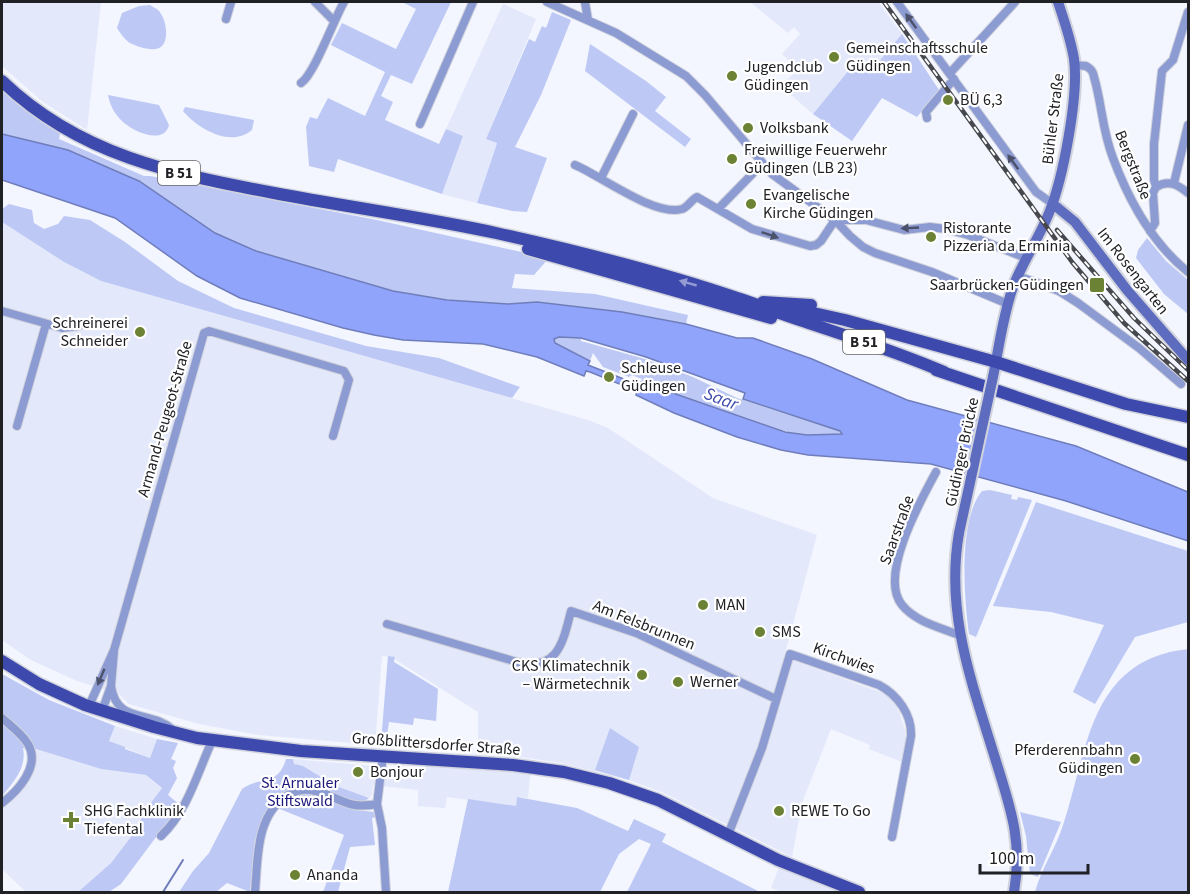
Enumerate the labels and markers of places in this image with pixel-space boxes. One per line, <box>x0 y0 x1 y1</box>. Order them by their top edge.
place label: Gemeinschaftsschule Güdingen <box>846 37 988 77</box>
marker: Gemeinschaftsschule Güdingen <box>827 50 841 64</box>
place label: Jugendclub Güdingen <box>744 56 823 96</box>
marker: Jugendclub Güdingen <box>725 69 739 83</box>
place label: BÜ 6,3 <box>960 89 1003 111</box>
marker: BÜ 6,3 <box>941 93 955 107</box>
place label: Volksbank <box>760 117 829 139</box>
marker: Volksbank <box>741 121 755 135</box>
place label: Freiwillige Feuerwehr Güdingen (LB 23) <box>744 139 888 179</box>
marker: Freiwillige Feuerwehr Güdingen (LB 23) <box>725 152 739 166</box>
place label: Evangelische Kirche Güdingen <box>763 184 873 224</box>
marker: Evangelische Kirche Güdingen <box>744 197 758 211</box>
place label: Ristorante Pizzeria da Erminia <box>943 217 1070 257</box>
marker: Ristorante Pizzeria da Erminia <box>924 230 938 244</box>
place label: Saarbrücken-Güdingen <box>929 274 1084 296</box>
marker: Saarbrücken-Güdingen <box>1088 276 1106 294</box>
place label: Schreinerei Schneider <box>52 312 128 352</box>
marker: Schreinerei Schneider <box>133 325 147 339</box>
place label: Schleuse Güdingen <box>621 357 686 397</box>
marker: Schleuse Güdingen <box>602 370 616 384</box>
place label: MAN <box>715 594 746 616</box>
marker: MAN <box>696 598 710 612</box>
place label: SMS <box>772 621 801 643</box>
marker: SMS <box>753 625 767 639</box>
place label: CKS Klimatechnik – Wärmetechnik <box>512 655 630 695</box>
marker: CKS Klimatechnik – Wärmetechnik <box>635 668 649 682</box>
place label: Werner <box>690 671 739 693</box>
marker: Werner <box>671 675 685 689</box>
place label: Pferderennbahn Güdingen <box>1014 739 1123 779</box>
marker: Pferderennbahn Güdingen <box>1128 752 1142 766</box>
place label: Bonjour <box>370 761 424 783</box>
marker: Bonjour <box>351 765 365 779</box>
place label: SHG Fachklinik Tiefental <box>84 800 184 840</box>
place label: REWE To Go <box>791 800 871 822</box>
marker: REWE To Go <box>772 804 786 818</box>
marker: SHG Fachklinik Tiefental <box>62 811 80 829</box>
place label: Ananda <box>307 864 358 886</box>
marker: Ananda <box>288 868 302 882</box>

